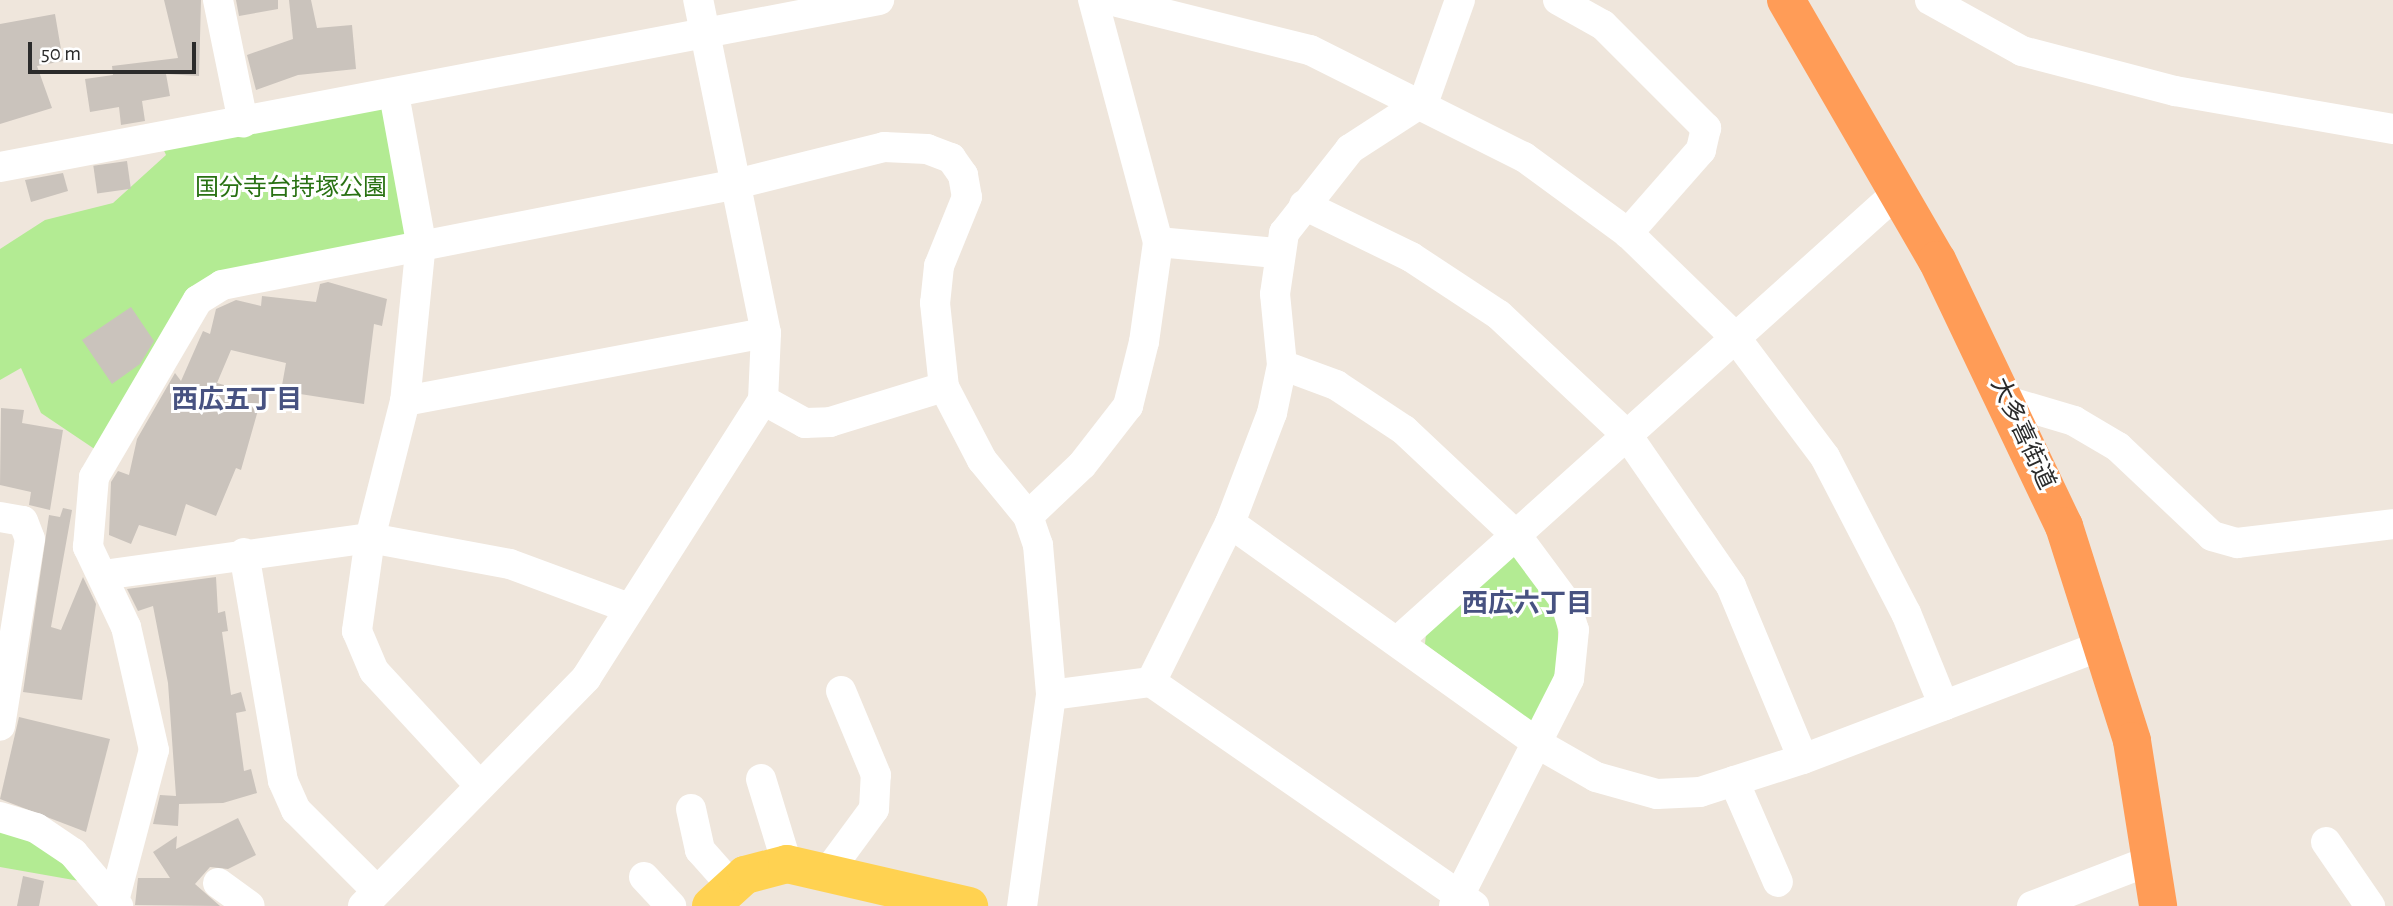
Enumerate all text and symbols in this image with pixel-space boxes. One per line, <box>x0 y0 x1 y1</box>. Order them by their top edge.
scale bar <box>32 28 200 72</box>
text: 50 m <box>41 43 81 64</box>
park label: 国分寺台持塚公園 <box>195 175 387 203</box>
street label: 大多喜街道 <box>1984 374 2060 494</box>
district label: 西広五丁目 <box>172 385 302 417</box>
district label: 西広六丁目 <box>1462 589 1592 621</box>

